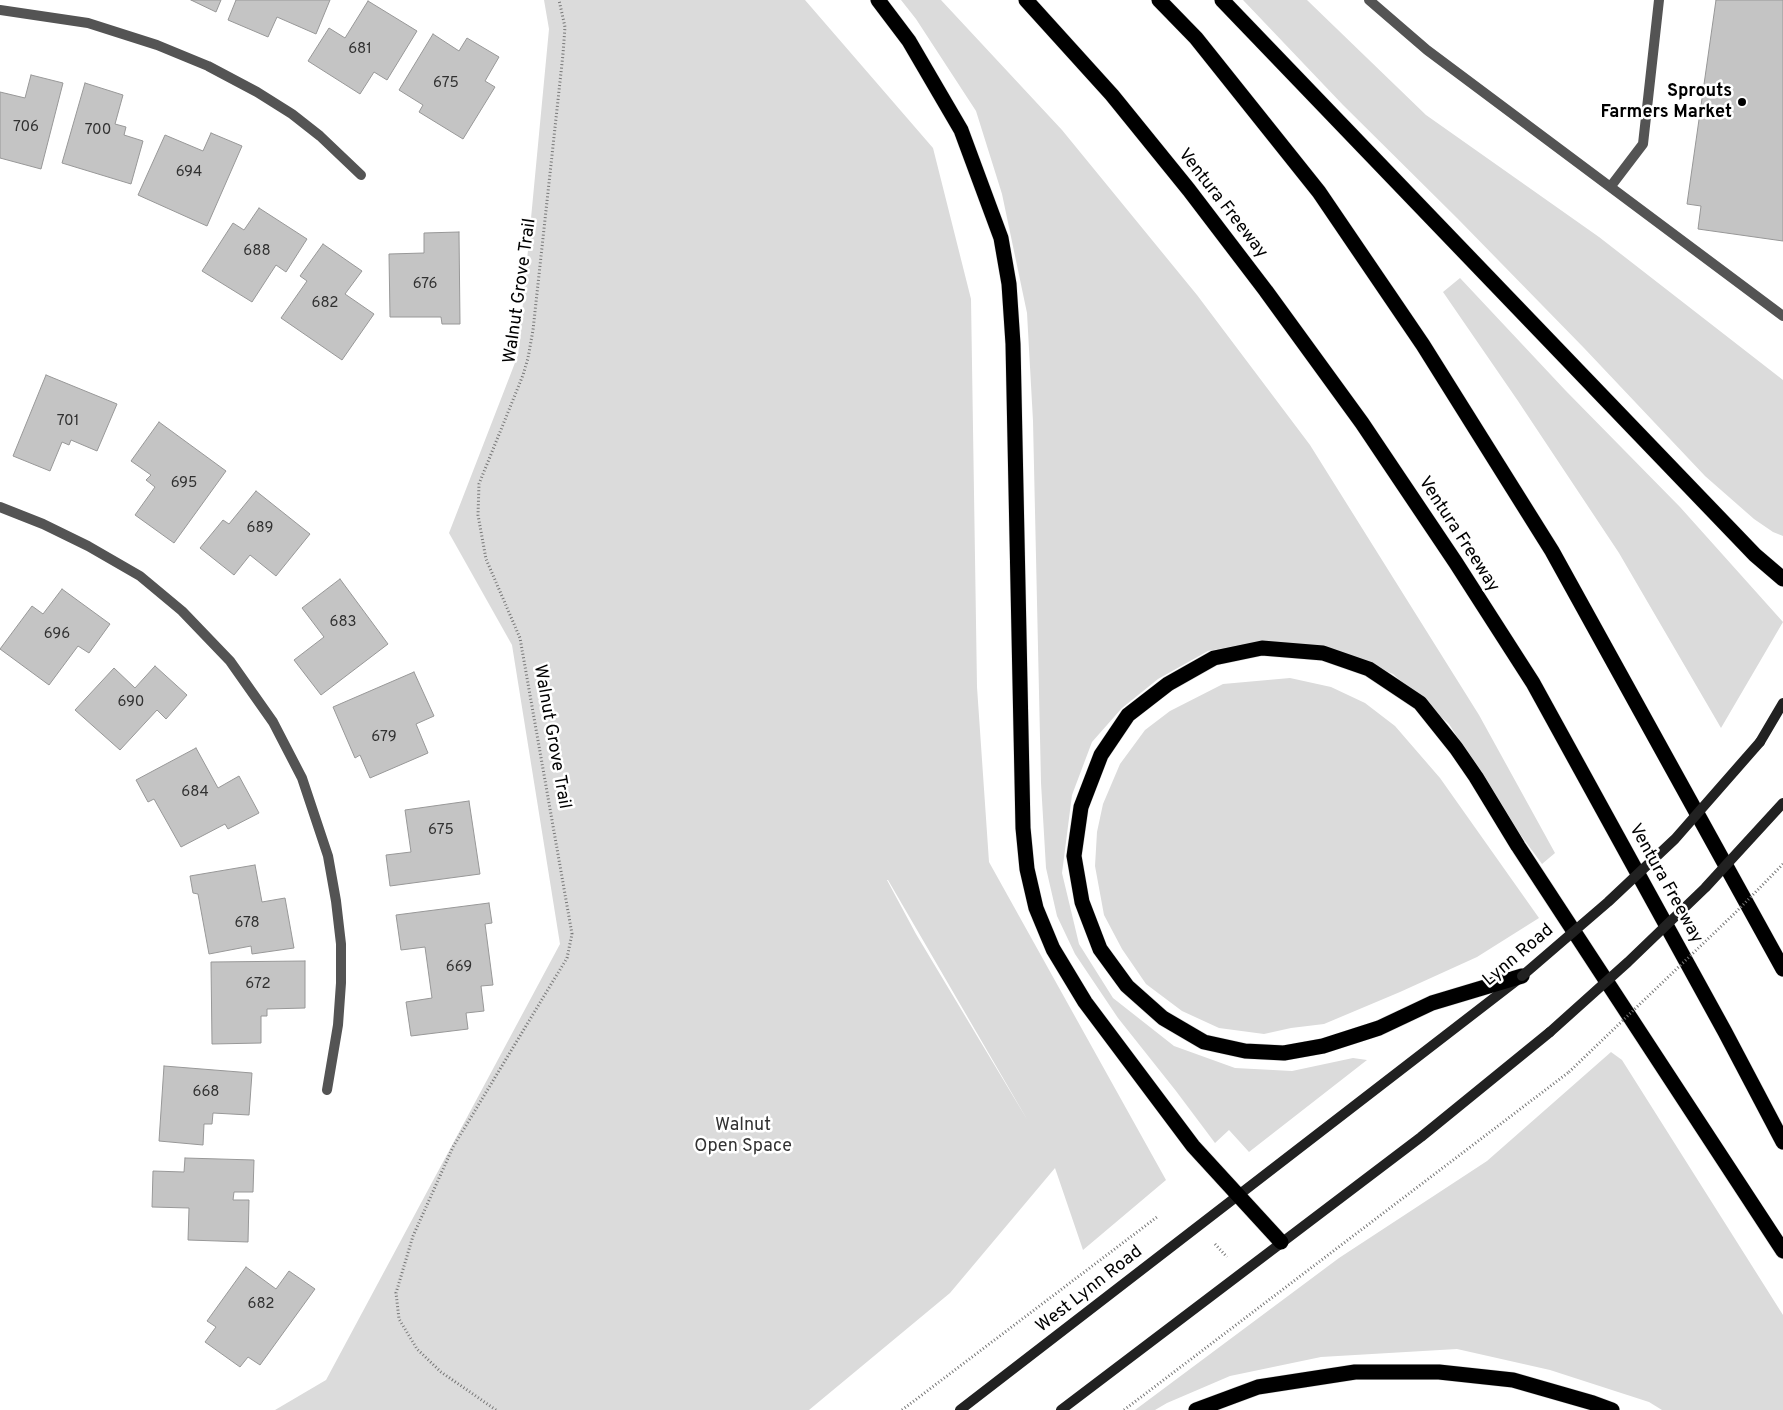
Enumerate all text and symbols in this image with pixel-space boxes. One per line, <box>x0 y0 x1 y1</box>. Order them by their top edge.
house number: 681 <box>348 41 372 59</box>
house number: 675 <box>433 75 459 93</box>
place label: Sprouts Farmers Market <box>1600 81 1732 124</box>
marker: Sprouts Farmers Market <box>1736 96 1748 108</box>
house number: 706 <box>13 119 39 137</box>
house number: 700 <box>85 122 111 140</box>
street label: Ventura Freeway <box>1172 145 1272 263</box>
house number: 694 <box>176 164 202 182</box>
street label: Walnut Grove Trail <box>500 217 542 365</box>
house number: 688 <box>243 243 271 261</box>
house number: 676 <box>413 276 437 294</box>
house number: 682 <box>312 295 338 313</box>
house number: 701 <box>57 413 79 431</box>
street label: Ventura Freeway <box>1413 473 1503 597</box>
house number: 695 <box>171 475 197 493</box>
house number: 689 <box>247 520 273 538</box>
house number: 683 <box>329 614 357 632</box>
house number: 696 <box>44 626 70 644</box>
street label: Walnut Grove Trail <box>528 663 574 811</box>
house number: 690 <box>118 694 144 712</box>
house number: 679 <box>371 729 397 747</box>
house number: 684 <box>181 784 209 802</box>
street label: Ventura Freeway <box>1623 821 1707 947</box>
house number: 675 <box>428 822 454 840</box>
house number: 678 <box>234 915 260 933</box>
street label: Lynn Road <box>1479 920 1559 992</box>
house number: 669 <box>446 959 472 977</box>
house number: 672 <box>245 976 271 994</box>
house number: 668 <box>192 1084 220 1102</box>
park label: Walnut Open Space <box>694 1115 792 1158</box>
street label: West Lynn Road <box>1033 1242 1147 1338</box>
house number: 682 <box>248 1296 274 1314</box>

